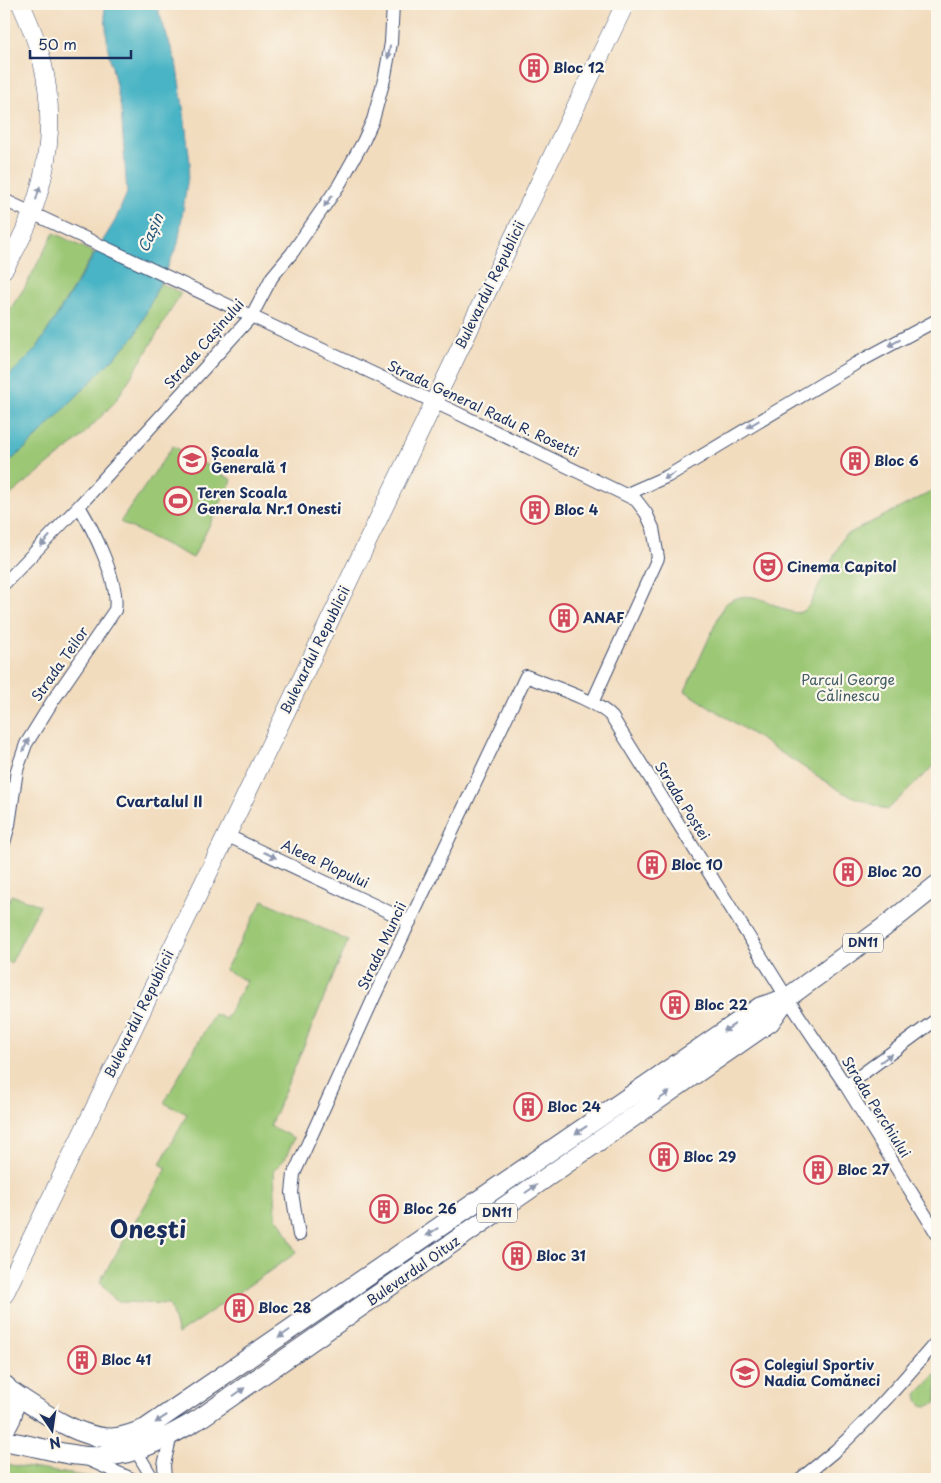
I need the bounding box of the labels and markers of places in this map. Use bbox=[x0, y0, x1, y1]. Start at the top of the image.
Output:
building icon: Bloc 12 bbox=[519, 53, 549, 83]
place label: Bloc 12 bbox=[553, 57, 605, 78]
place label: Școala Generală 1 bbox=[211, 441, 287, 478]
school or university icon: Școala Generală 1 bbox=[177, 445, 207, 475]
building icon: Bloc 6 bbox=[840, 446, 870, 476]
place label: Bloc 6 bbox=[874, 450, 919, 471]
place label: Teren Scoala Generala Nr.1 Onesti bbox=[197, 482, 341, 519]
sports icon: Teren Scoala Generala Nr.1 Onesti bbox=[163, 486, 193, 516]
building icon: Bloc 4 bbox=[520, 495, 550, 525]
place label: Bloc 4 bbox=[554, 499, 599, 520]
theatre icon: Cinema Capitol bbox=[753, 552, 783, 582]
place label: Cinema Capitol bbox=[787, 556, 897, 577]
building icon: ANAF bbox=[549, 603, 579, 633]
place label: ANAF bbox=[583, 607, 624, 628]
building icon: Bloc 10 bbox=[637, 850, 667, 880]
place label: Bloc 10 bbox=[671, 854, 723, 875]
building icon: Bloc 20 bbox=[833, 857, 863, 887]
place label: Bloc 20 bbox=[867, 861, 922, 882]
building icon: Bloc 22 bbox=[660, 990, 690, 1020]
place label: Bloc 22 bbox=[694, 994, 748, 1015]
building icon: Bloc 24 bbox=[513, 1092, 543, 1122]
place label: Bloc 24 bbox=[547, 1096, 601, 1117]
building icon: Bloc 29 bbox=[649, 1142, 679, 1172]
place label: Bloc 29 bbox=[683, 1146, 736, 1167]
building icon: Bloc 27 bbox=[803, 1155, 833, 1185]
place label: Bloc 27 bbox=[837, 1159, 890, 1180]
building icon: Bloc 26 bbox=[369, 1194, 399, 1224]
place label: Bloc 26 bbox=[403, 1198, 457, 1219]
building icon: Bloc 31 bbox=[502, 1241, 532, 1271]
place label: Bloc 31 bbox=[536, 1245, 586, 1266]
building icon: Bloc 28 bbox=[224, 1293, 254, 1323]
place label: Bloc 28 bbox=[258, 1297, 312, 1318]
building icon: Bloc 41 bbox=[67, 1345, 97, 1375]
place label: Bloc 41 bbox=[101, 1349, 151, 1370]
place label: Colegiul Sportiv Nadia Comăneci bbox=[764, 1354, 880, 1391]
school or university icon: Colegiul Sportiv Nadia Comăneci bbox=[730, 1358, 760, 1388]

